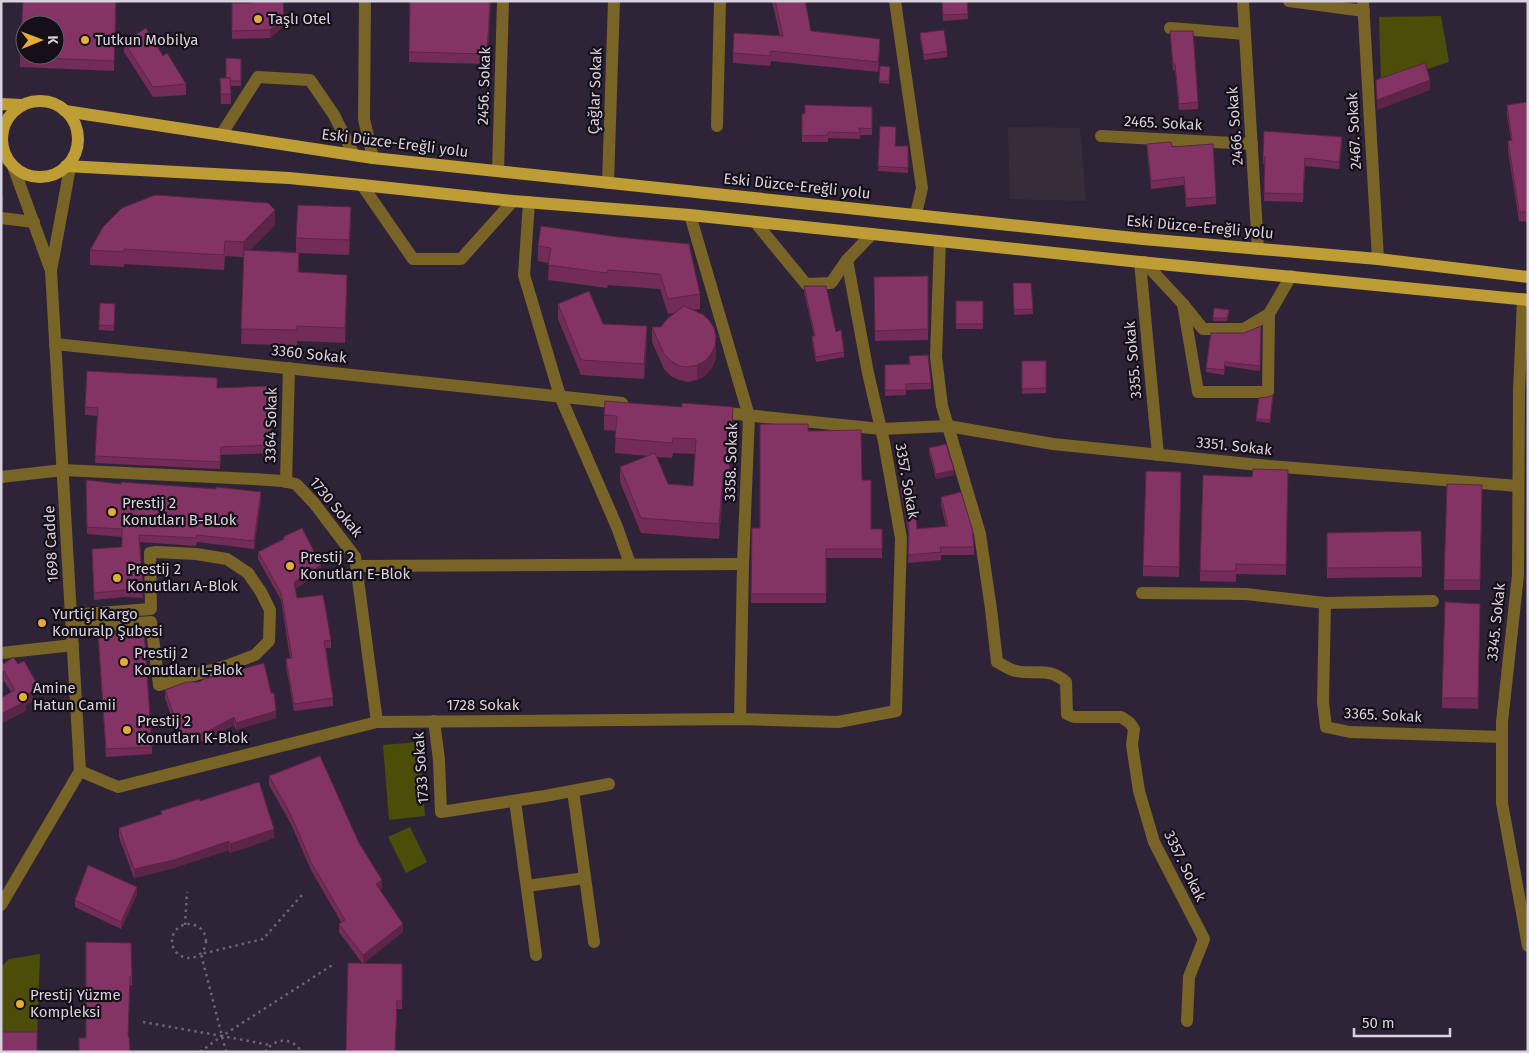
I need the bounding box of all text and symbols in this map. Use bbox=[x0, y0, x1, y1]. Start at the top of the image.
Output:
place label: Taşlı Otel bbox=[268, 10, 331, 28]
marker: Taşlı Otel bbox=[252, 13, 264, 25]
north arrow bbox=[15, 15, 65, 65]
place label: Tutkun Mobilya bbox=[95, 31, 199, 49]
marker: Tutkun Mobilya bbox=[79, 34, 91, 46]
text: K bbox=[44, 35, 61, 45]
street label: 2456. Sokak bbox=[474, 46, 494, 125]
street label: Çağlar Sokak bbox=[584, 47, 606, 135]
street label: 2466. Sokak bbox=[1223, 86, 1247, 166]
street label: 2467. Sokak bbox=[1343, 92, 1365, 170]
street label: 2465. Sokak bbox=[1123, 112, 1203, 134]
street label: Eski Düzce-Ereğli yolu bbox=[321, 125, 469, 161]
street label: Eski Düzce-Ereğli yolu bbox=[723, 169, 871, 203]
street label: Eski Düzce-Ereğli yolu bbox=[1126, 212, 1274, 242]
street label: 3355. Sokak bbox=[1121, 320, 1145, 400]
street label: 3360 Sokak bbox=[270, 341, 348, 367]
street label: 3364 Sokak bbox=[261, 387, 281, 463]
street label: 3358. Sokak bbox=[721, 422, 741, 502]
street label: 3351. Sokak bbox=[1195, 433, 1273, 459]
street label: 3357. Sokak bbox=[891, 442, 923, 521]
street label: 1730 Sokak bbox=[306, 473, 367, 541]
place label: Prestij 2 Konutları B-BLok bbox=[122, 494, 237, 529]
street label: 1698 Cadde bbox=[40, 505, 62, 583]
marker: Prestij 2 Konutları B-BLok bbox=[106, 506, 118, 518]
place label: Prestij 2 Konutları E-Blok bbox=[300, 548, 411, 583]
place label: Prestij 2 Konutları A-Blok bbox=[127, 560, 238, 595]
marker: Prestij 2 Konutları E-Blok bbox=[284, 560, 296, 572]
marker: Prestij 2 Konutları A-Blok bbox=[111, 572, 123, 584]
street label: 3345. Sokak bbox=[1483, 582, 1509, 662]
place label: Yurtiçi Kargo Konuralp Şubesi bbox=[52, 605, 163, 640]
marker: Yurtiçi Kargo Konuralp Şubesi bbox=[36, 617, 48, 629]
place label: Prestij 2 Konutları L-Blok bbox=[134, 644, 243, 679]
marker: Prestij 2 Konutları L-Blok bbox=[118, 656, 130, 668]
place label: Amine Hatun Camii bbox=[33, 679, 116, 714]
marker: Amine Hatun Camii bbox=[17, 691, 29, 703]
street label: 1728 Sokak bbox=[447, 696, 520, 714]
street label: 3365. Sokak bbox=[1343, 704, 1423, 726]
place label: Prestij 2 Konutları K-Blok bbox=[137, 712, 248, 747]
marker: Prestij 2 Konutları K-Blok bbox=[121, 724, 133, 736]
street label: 1733 Sokak bbox=[409, 731, 432, 805]
street label: 3357. Sokak bbox=[1160, 828, 1210, 905]
place label: Prestij Yüzme Kompleksi bbox=[30, 986, 121, 1021]
marker: Prestij Yüzme Kompleksi bbox=[14, 998, 26, 1010]
scale bar bbox=[1354, 1006, 1450, 1038]
text: 50 m bbox=[1362, 1014, 1395, 1032]

